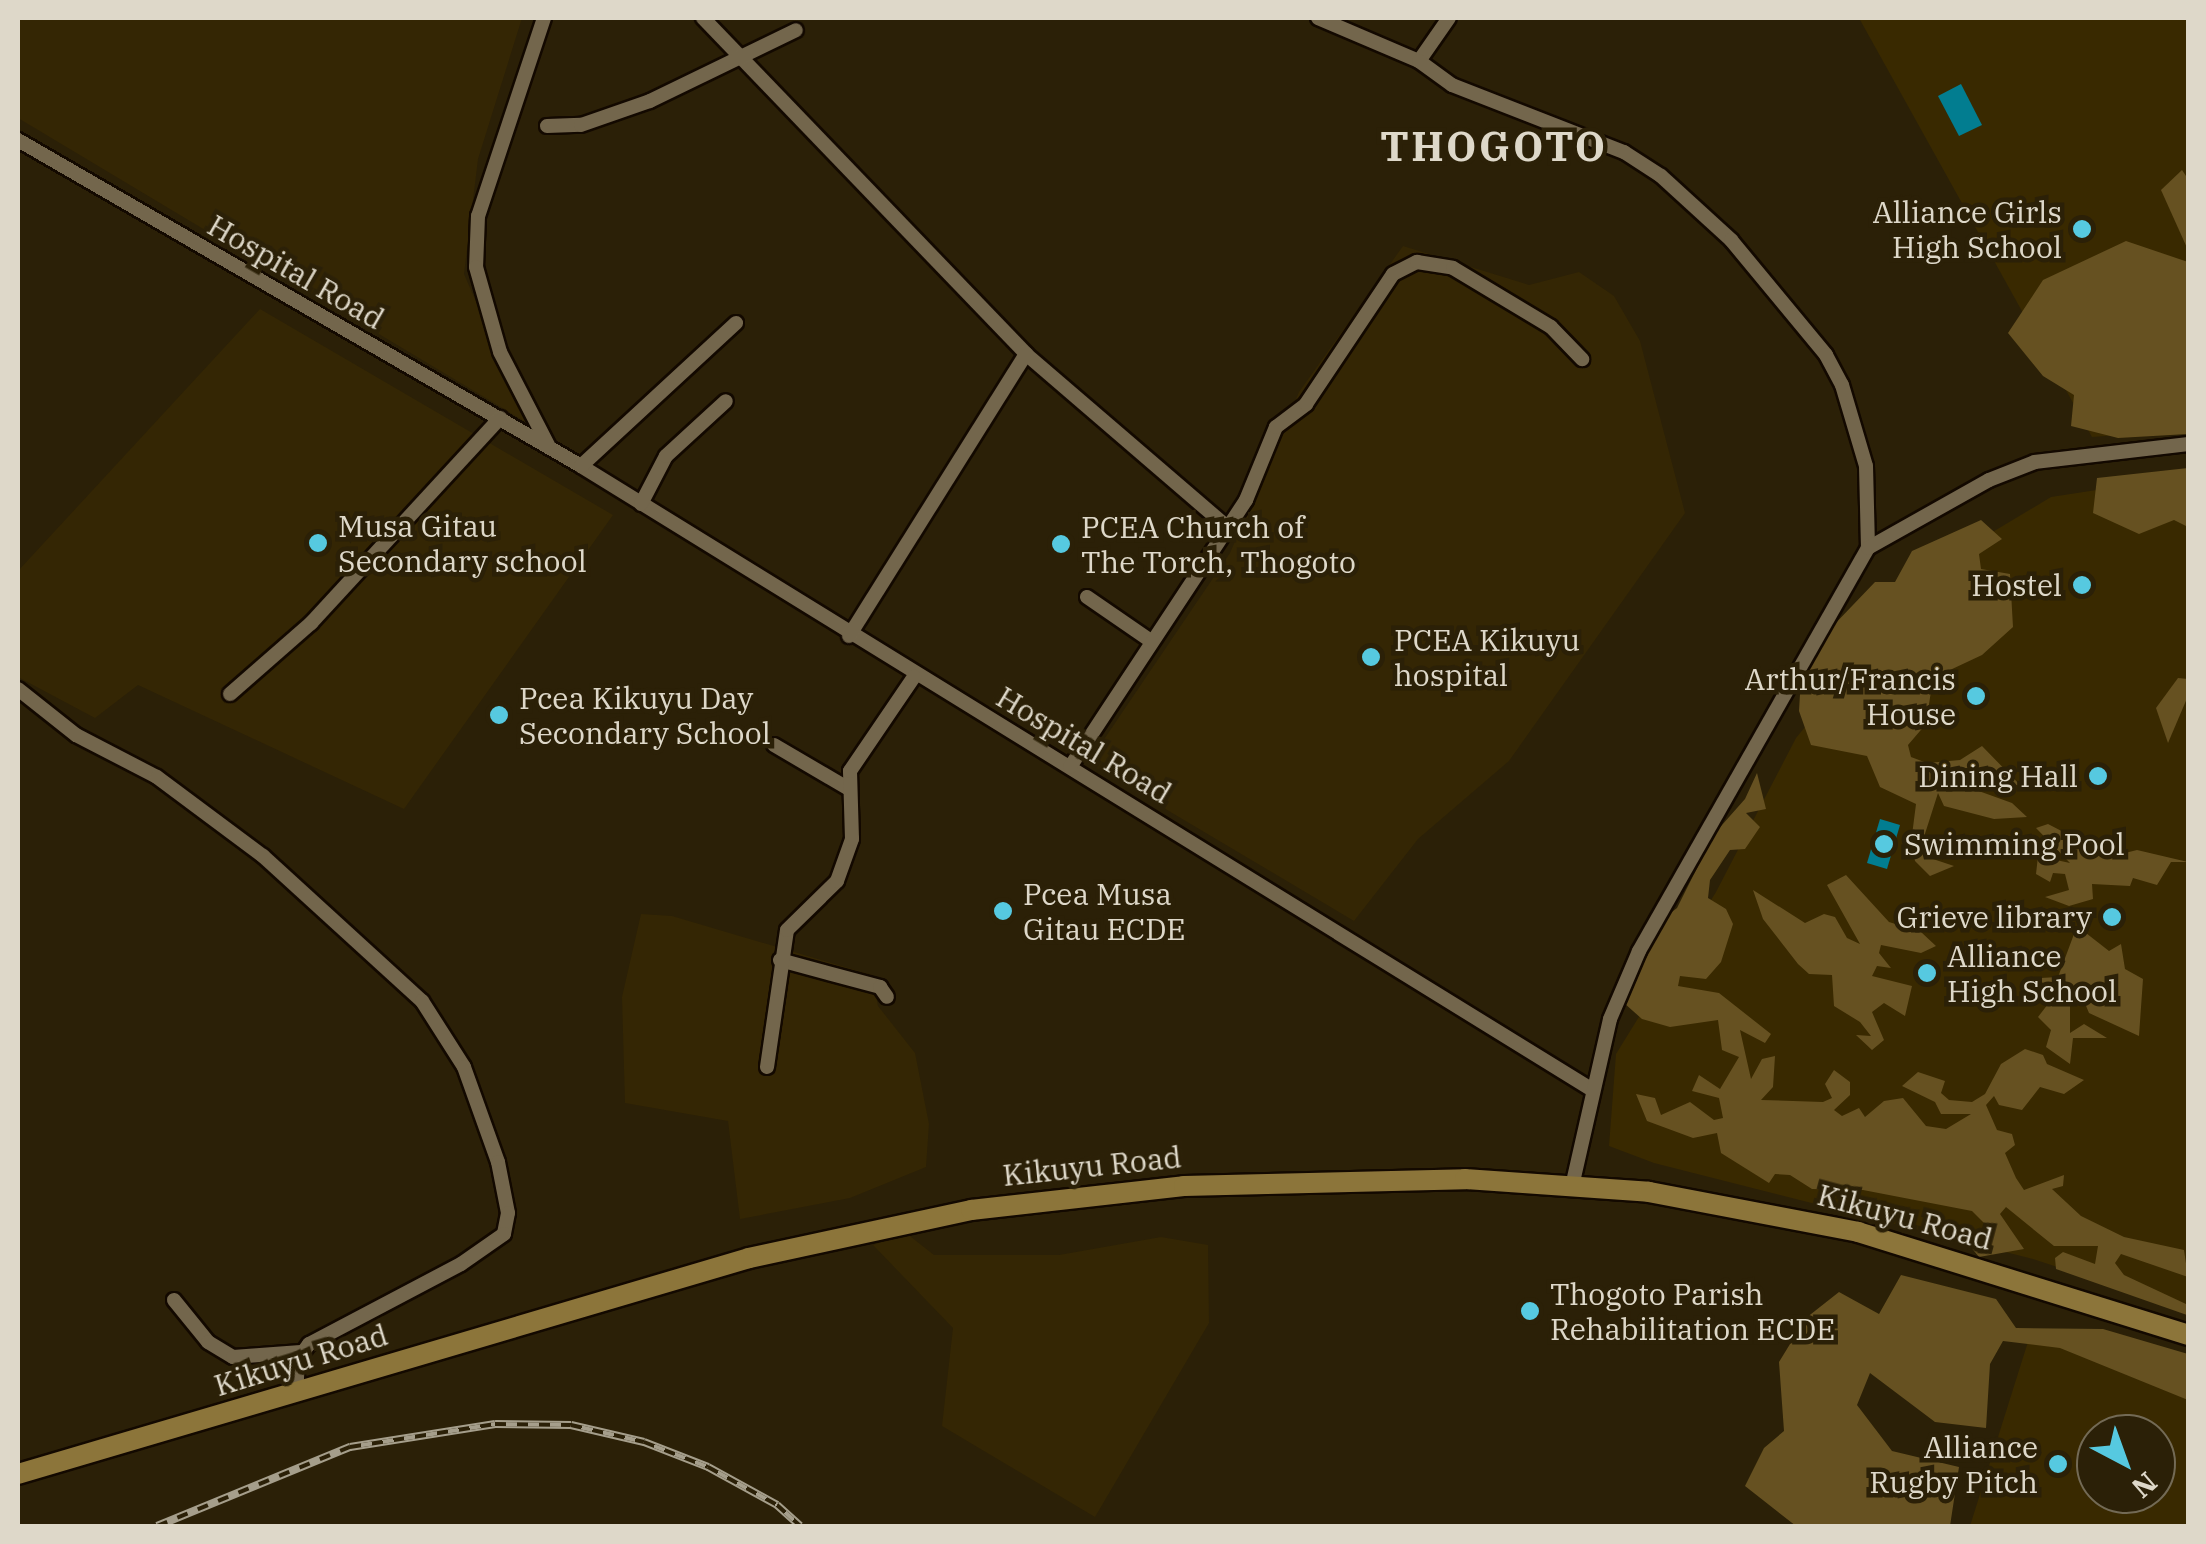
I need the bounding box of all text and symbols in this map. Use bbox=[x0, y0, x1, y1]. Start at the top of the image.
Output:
district label: THOGOTO bbox=[1380, 122, 1608, 170]
place label: Alliance Girls High School bbox=[1872, 194, 2062, 264]
street label: Hospital Road bbox=[201, 207, 391, 337]
marker: Alliance Girls High School bbox=[2071, 218, 2093, 240]
place label: Musa Gitau Secondary school bbox=[338, 508, 587, 578]
place label: PCEA Church of The Torch, Thogoto bbox=[1081, 509, 1356, 580]
marker: Musa Gitau Secondary school bbox=[307, 532, 329, 554]
marker: PCEA Church of The Torch, Thogoto bbox=[1050, 533, 1072, 555]
place label: Hostel bbox=[1971, 567, 2062, 603]
marker: Hostel bbox=[2071, 574, 2093, 596]
place label: PCEA Kikuyu hospital bbox=[1394, 622, 1580, 692]
marker: PCEA Kikuyu hospital bbox=[1358, 644, 1384, 670]
place label: Arthur/Francis House bbox=[1745, 661, 1956, 732]
street label: Hospital Road bbox=[990, 679, 1178, 811]
place label: Pcea Kikuyu Day Secondary School bbox=[519, 680, 771, 750]
marker: Arthur/Francis House bbox=[1965, 685, 1987, 707]
marker: Pcea Kikuyu Day Secondary School bbox=[488, 704, 510, 726]
place label: Dining Hall bbox=[1918, 758, 2078, 794]
marker: Dining Hall bbox=[2087, 765, 2109, 787]
place label: Swimming Pool bbox=[1904, 826, 2125, 862]
marker: Swimming Pool bbox=[1873, 833, 1895, 855]
place label: Pcea Musa Gitau ECDE bbox=[1023, 876, 1186, 946]
place label: Grieve library bbox=[1897, 899, 2092, 935]
marker: Pcea Musa Gitau ECDE bbox=[992, 900, 1014, 922]
marker: Grieve library bbox=[2101, 906, 2123, 928]
place label: Alliance High School bbox=[1947, 938, 2117, 1008]
marker: Alliance High School bbox=[1916, 962, 1938, 984]
street label: Kikuyu Road bbox=[1001, 1139, 1183, 1193]
street label: Kikuyu Road bbox=[1814, 1176, 1996, 1258]
place label: Thogoto Parish Rehabilitation ECDE bbox=[1550, 1276, 1835, 1346]
marker: Thogoto Parish Rehabilitation ECDE bbox=[1519, 1300, 1541, 1322]
street label: Kikuyu Road bbox=[210, 1317, 392, 1403]
north arrow bbox=[2076, 1414, 2176, 1514]
place label: Alliance Rugby Pitch bbox=[1869, 1429, 2038, 1500]
marker: Alliance Rugby Pitch bbox=[2047, 1453, 2069, 1475]
text: N bbox=[2124, 1464, 2165, 1507]

